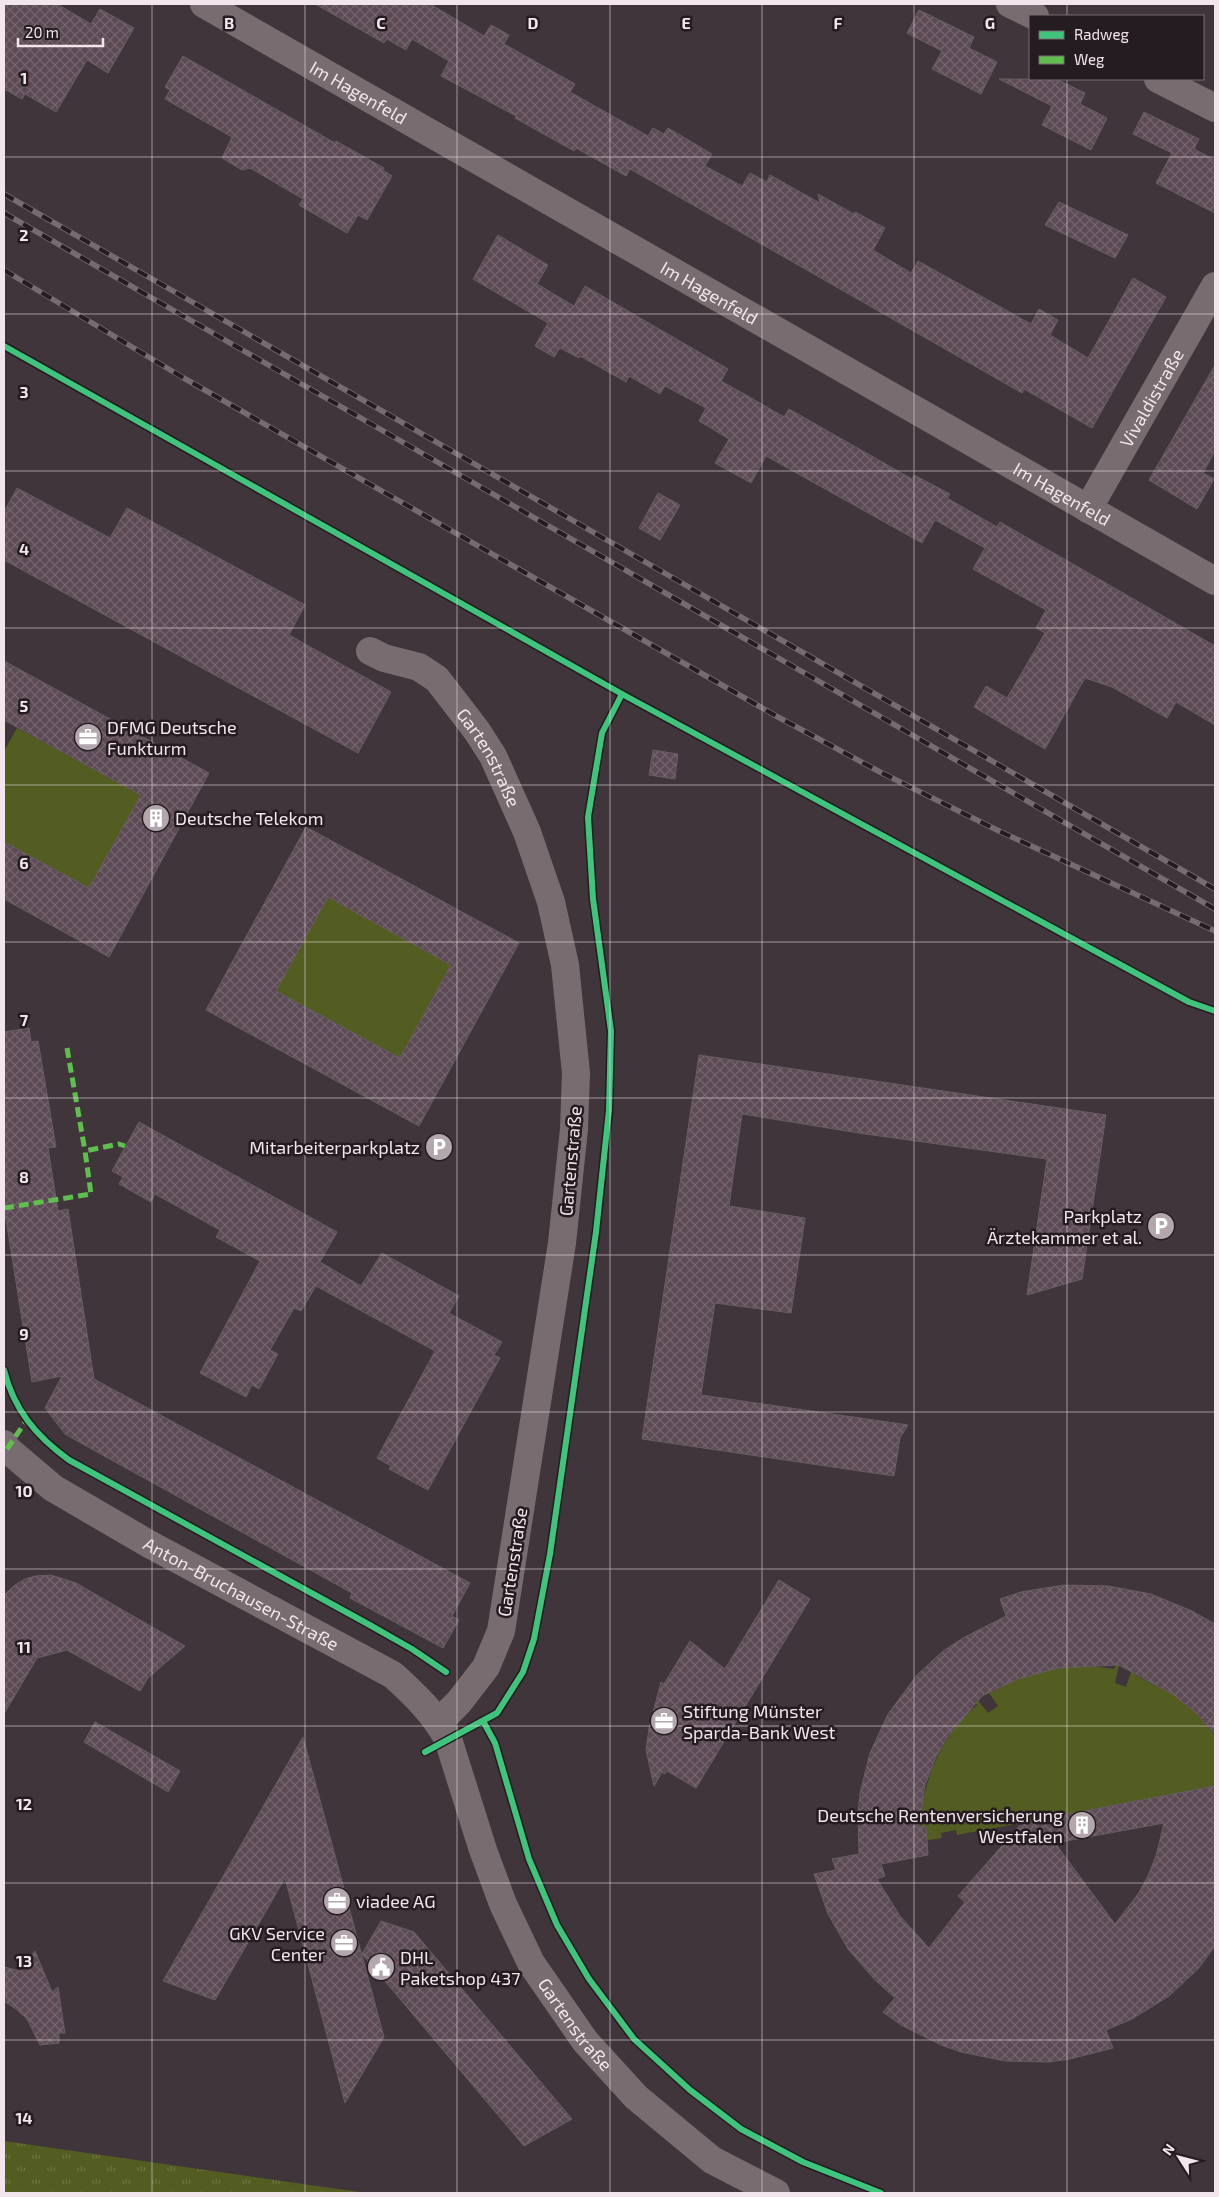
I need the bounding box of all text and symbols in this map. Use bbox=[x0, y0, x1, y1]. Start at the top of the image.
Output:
text: B bbox=[224, 13, 234, 32]
text: C bbox=[376, 13, 386, 32]
text: D bbox=[528, 13, 539, 32]
text: E bbox=[681, 13, 691, 32]
text: F bbox=[834, 13, 843, 32]
text: G bbox=[985, 13, 995, 32]
scale bar bbox=[18, 15, 102, 47]
legend bbox=[1029, 15, 1204, 80]
text: 20 m bbox=[25, 23, 59, 41]
text: Radweg bbox=[1074, 25, 1129, 43]
text: Weg bbox=[1074, 50, 1105, 68]
street label: Im Hagenfeld bbox=[306, 56, 411, 129]
text: 1 bbox=[21, 68, 27, 87]
text: 2 bbox=[19, 225, 29, 244]
street label: Im Hagenfeld bbox=[657, 256, 762, 329]
street label: Vivaldistraße bbox=[1115, 345, 1188, 451]
text: 3 bbox=[19, 382, 29, 401]
street label: Im Hagenfeld bbox=[1009, 457, 1115, 530]
text: 4 bbox=[19, 539, 29, 558]
text: 5 bbox=[20, 696, 29, 715]
street label: Gartenstraße bbox=[452, 704, 525, 810]
place label: DFMG Deutsche Funkturm bbox=[107, 716, 237, 759]
office icon: DFMG Deutsche Funkturm bbox=[73, 722, 103, 752]
building icon: Deutsche Telekom bbox=[141, 803, 171, 833]
place label: Deutsche Telekom bbox=[175, 807, 323, 829]
text: 6 bbox=[19, 853, 29, 872]
text: 7 bbox=[20, 1010, 29, 1029]
street label: Gartenstraße bbox=[554, 1105, 586, 1217]
parking icon: Mitarbeiterparkplatz bbox=[424, 1132, 454, 1162]
place label: Mitarbeiterparkplatz bbox=[249, 1136, 420, 1158]
text: 8 bbox=[19, 1167, 29, 1186]
place label: Parkplatz Ärztekammer et al. bbox=[987, 1205, 1142, 1248]
parking icon: Parkplatz Ärztekammer et al. bbox=[1146, 1211, 1176, 1241]
text: 9 bbox=[19, 1324, 29, 1343]
text: 10 bbox=[15, 1481, 33, 1500]
street label: Gartenstraße bbox=[493, 1506, 531, 1618]
street label: Anton-Bruchausen-Straße bbox=[140, 1532, 343, 1655]
text: 11 bbox=[17, 1637, 31, 1656]
place label: Stiftung Münster Sparda-Bank West bbox=[683, 1700, 836, 1743]
office icon: Stiftung Münster Sparda-Bank West bbox=[649, 1706, 679, 1736]
text: 12 bbox=[16, 1794, 32, 1813]
place label: Deutsche Rentenversicherung Westfalen bbox=[817, 1804, 1063, 1847]
building icon: Deutsche Rentenversicherung Westfalen bbox=[1067, 1810, 1097, 1840]
office icon: viadee AG bbox=[322, 1886, 352, 1916]
place label: viadee AG bbox=[356, 1890, 436, 1912]
place label: GKV Service Center bbox=[229, 1922, 325, 1965]
office icon: GKV Service Center bbox=[329, 1928, 359, 1958]
place label: DHL Paketshop 437 bbox=[400, 1946, 520, 1989]
text: 13 bbox=[16, 1951, 32, 1970]
public building icon: DHL Paketshop 437 bbox=[366, 1952, 396, 1982]
street label: Gartenstraße bbox=[534, 1974, 617, 2075]
text: 14 bbox=[15, 2108, 33, 2127]
north arrow bbox=[1154, 2132, 1204, 2182]
text: N bbox=[1158, 2140, 1178, 2158]

